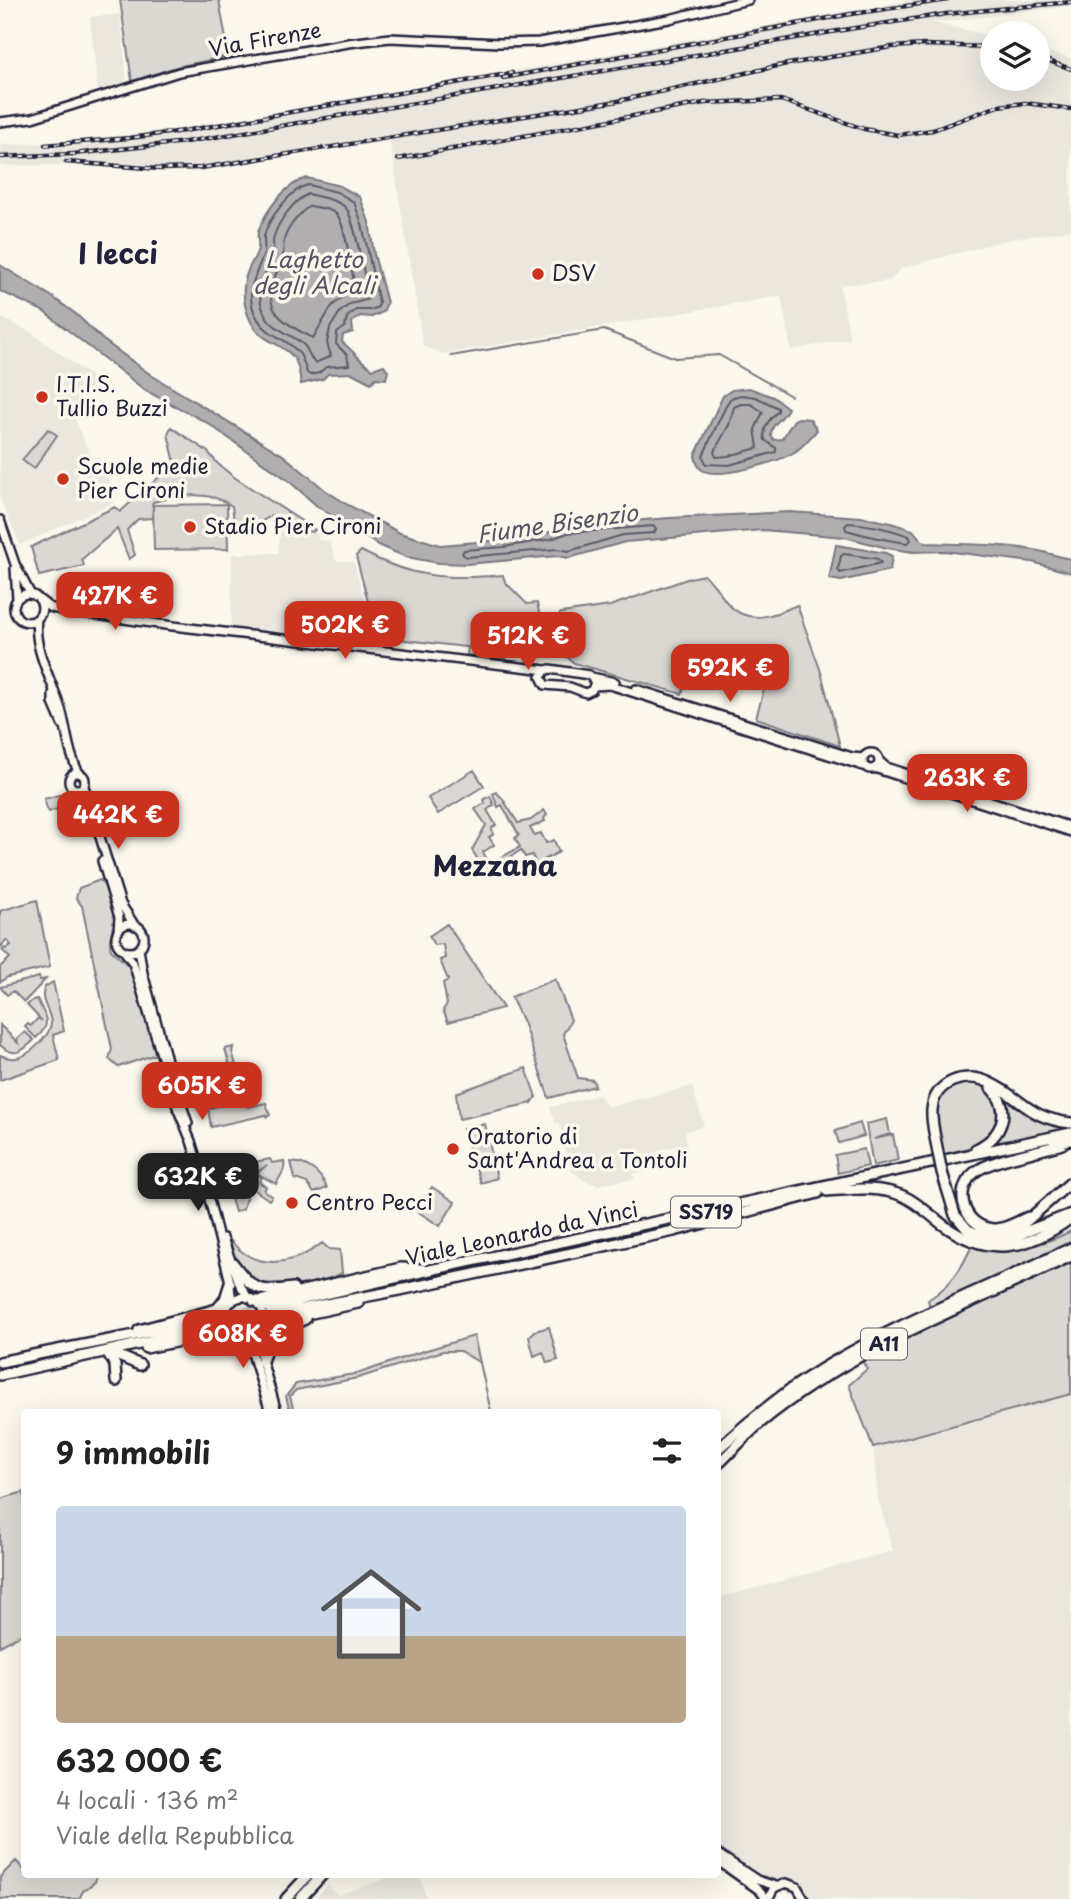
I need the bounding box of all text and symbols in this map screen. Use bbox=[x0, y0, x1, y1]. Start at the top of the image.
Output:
street label: Via Firenze bbox=[206, 12, 324, 64]
map controls bbox=[980, 21, 1050, 91]
button: layers bbox=[980, 21, 1050, 91]
district label: I lecci bbox=[78, 231, 158, 274]
water label: Laghetto degli Alcali bbox=[253, 241, 378, 302]
place label: DSV bbox=[552, 256, 596, 288]
marker: DSV bbox=[530, 266, 546, 282]
place label: I.T.I.S. Tullio Buzzi bbox=[56, 367, 168, 423]
marker: I.T.I.S. Tullio Buzzi bbox=[34, 389, 50, 405]
place label: Scuole medie Pier Cironi bbox=[77, 449, 209, 505]
marker: Scuole medie Pier Cironi bbox=[55, 471, 71, 487]
water label: Fiume Bisenzio bbox=[474, 494, 641, 551]
place label: Stadio Pier Cironi bbox=[204, 509, 382, 541]
marker: Stadio Pier Cironi bbox=[182, 519, 198, 535]
pin: 427K € bbox=[58, 572, 172, 632]
text: 427K € bbox=[72, 577, 158, 612]
pin: 502K € bbox=[288, 602, 402, 661]
text: 502K € bbox=[300, 606, 390, 641]
pin: 512K € bbox=[471, 612, 585, 672]
text: 512K € bbox=[487, 617, 569, 652]
pin: 592K € bbox=[673, 644, 787, 704]
text: 592K € bbox=[687, 649, 773, 684]
pin: 263K € bbox=[910, 754, 1024, 814]
text: 263K € bbox=[923, 759, 1011, 794]
pin: 442K € bbox=[61, 792, 175, 851]
text: 442K € bbox=[73, 796, 163, 831]
district label: Mezzana bbox=[433, 843, 558, 886]
pin: 605K € bbox=[145, 1062, 259, 1122]
text: 605K € bbox=[158, 1067, 246, 1102]
place label: Oratorio di Sant'Andrea a Tontoli bbox=[467, 1119, 688, 1175]
marker: Oratorio di Sant'Andrea a Tontoli bbox=[445, 1141, 461, 1157]
pin: 632K € bbox=[141, 1154, 255, 1213]
text: 632K € bbox=[154, 1158, 242, 1193]
place label: Centro Pecci bbox=[306, 1185, 433, 1217]
street label: Viale Leonardo da Vinci bbox=[402, 1192, 641, 1272]
marker: Centro Pecci bbox=[284, 1195, 300, 1211]
road number: SS719 bbox=[671, 1196, 741, 1228]
pin: 608K € bbox=[186, 1310, 300, 1370]
text: 608K € bbox=[198, 1315, 288, 1350]
road number: A11 bbox=[861, 1328, 907, 1360]
text: 9 immobili bbox=[56, 1429, 210, 1474]
icon: filters bbox=[648, 1432, 686, 1470]
icon: home bbox=[308, 1551, 434, 1677]
text: 632 000 € bbox=[56, 1737, 222, 1782]
text: 4 locali · 136 m² bbox=[56, 1782, 239, 1817]
text: Viale della Repubblica bbox=[56, 1817, 294, 1852]

